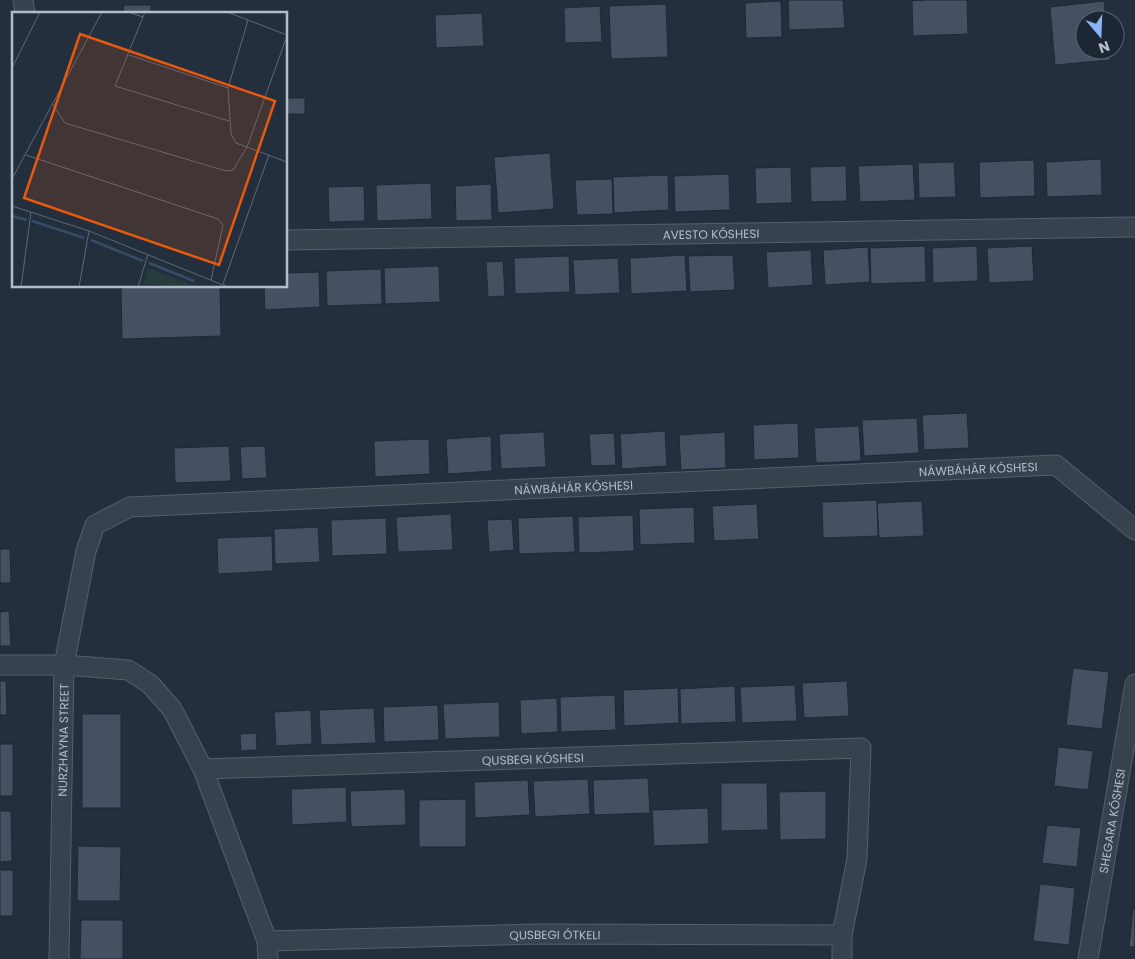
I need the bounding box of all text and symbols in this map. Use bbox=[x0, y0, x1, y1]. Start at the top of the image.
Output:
north arrow bbox=[1075, 10, 1125, 60]
inset map bbox=[12, 12, 288, 288]
text: N bbox=[1096, 36, 1112, 58]
street label: AVESTO KÓSHESI bbox=[662, 224, 759, 243]
street label: NÁWBÁHÁR KÓSHESI bbox=[918, 457, 1038, 480]
street label: NÁWBÁHÁR KÓSHESI bbox=[514, 476, 633, 498]
street label: NURZHAYNA STREET bbox=[53, 683, 72, 797]
street label: QUSBEGI KÓSHESI bbox=[482, 748, 584, 769]
street label: SHEGARA KÓSHESI bbox=[1094, 767, 1129, 875]
street label: QUSBEGI ÓTKELI bbox=[509, 925, 601, 943]

